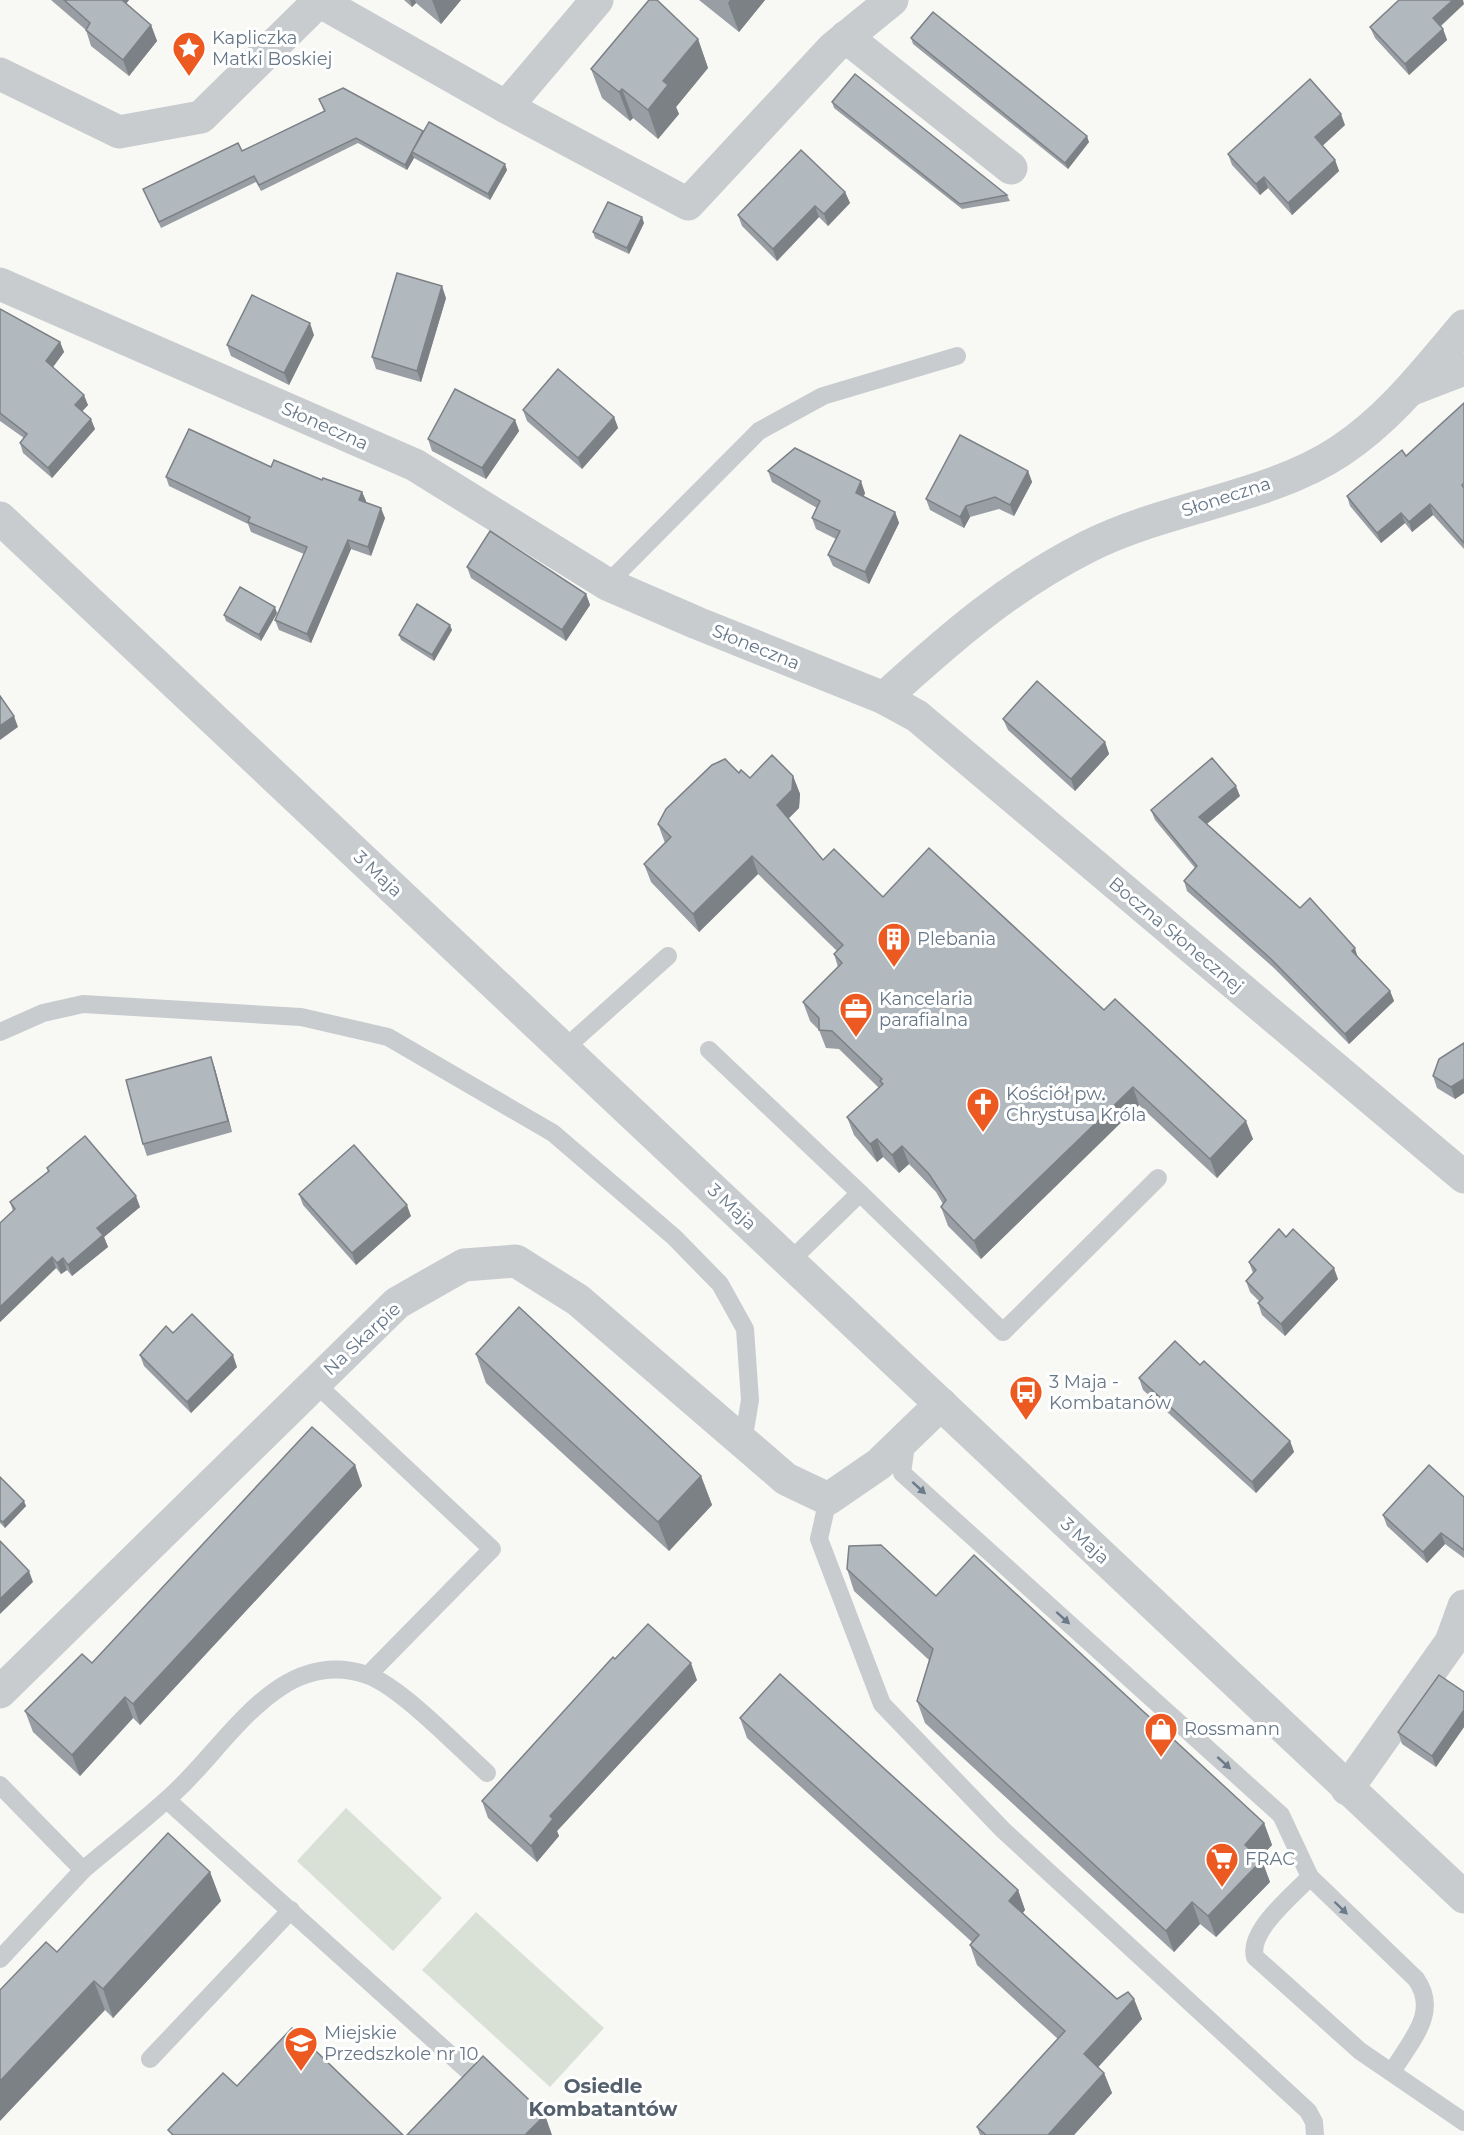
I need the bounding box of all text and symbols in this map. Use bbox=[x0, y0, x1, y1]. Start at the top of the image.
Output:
place label: Kapliczka Matki Boskiej bbox=[212, 27, 332, 70]
place icon: Kapliczka Matki Boskiej bbox=[171, 30, 207, 77]
street label: Słoneczna bbox=[278, 397, 372, 455]
street label: Słoneczna bbox=[1179, 472, 1273, 522]
street label: Słoneczna bbox=[709, 619, 803, 675]
street label: 3 Maja bbox=[349, 846, 407, 902]
street label: Boczna Słonecznej bbox=[1104, 872, 1248, 998]
building icon: Plebania bbox=[876, 921, 912, 968]
place label: Plebania bbox=[917, 928, 996, 950]
place label: Kancelaria parafialna bbox=[879, 988, 973, 1031]
office icon: Kancelaria parafialna bbox=[838, 991, 874, 1038]
place label: Kościół pw. Chrystusa Króla bbox=[1006, 1083, 1146, 1126]
church icon: Kościół pw. Chrystusa Króla bbox=[965, 1086, 1001, 1133]
street label: 3 Maja bbox=[703, 1179, 761, 1235]
street label: Na Skarpie bbox=[319, 1298, 405, 1380]
place label: 3 Maja - Kombatanów bbox=[1049, 1371, 1171, 1414]
bus stop icon: 3 Maja - Kombatanów bbox=[1008, 1374, 1044, 1421]
one-way arrow bbox=[911, 1480, 925, 1494]
street label: 3 Maja bbox=[1056, 1513, 1114, 1569]
one-way arrow bbox=[1056, 1611, 1071, 1625]
shop icon: Rossmann bbox=[1143, 1711, 1179, 1758]
place label: Rossmann bbox=[1184, 1718, 1280, 1740]
one-way arrow bbox=[1216, 1756, 1231, 1770]
supermarket icon: FRAC bbox=[1204, 1841, 1240, 1888]
place label: FRAC bbox=[1245, 1848, 1295, 1870]
one-way arrow bbox=[1334, 1900, 1348, 1914]
place label: Miejskie Przedszkole nr 10 bbox=[324, 2022, 478, 2065]
school or university icon: Miejskie Przedszkole nr 10 bbox=[283, 2025, 319, 2072]
district label: Osiedle Kombatantów bbox=[529, 2074, 678, 2121]

